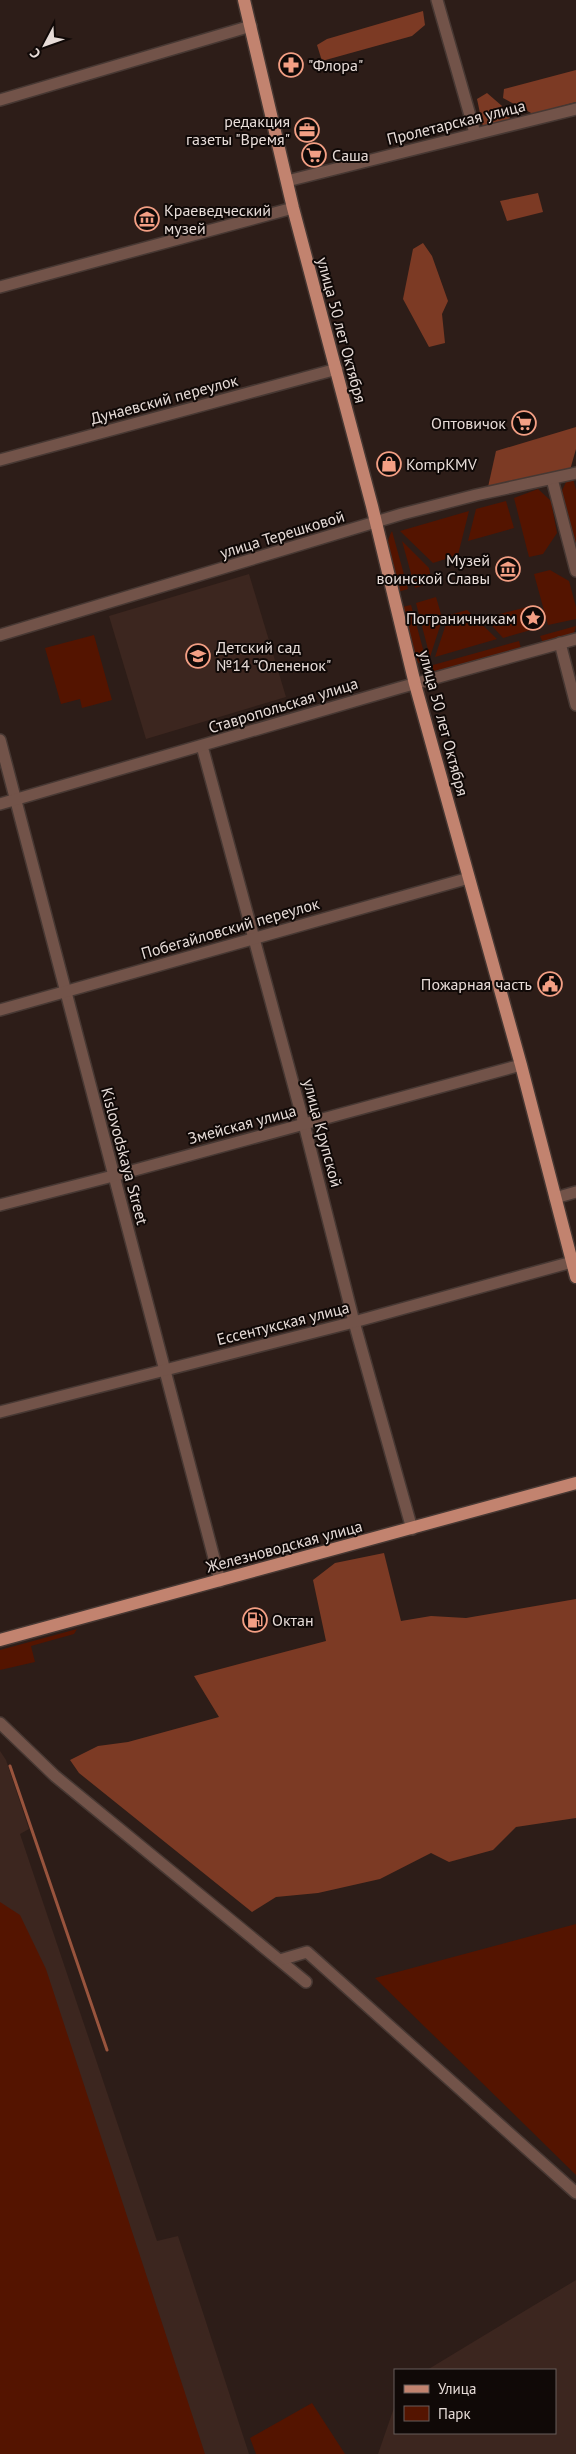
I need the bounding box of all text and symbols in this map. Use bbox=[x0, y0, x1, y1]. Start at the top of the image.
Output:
north arrow bbox=[20, 20, 70, 70]
text: С bbox=[26, 45, 45, 62]
pharmacy icon: "Флора" bbox=[278, 52, 304, 78]
place label: "Флора" bbox=[308, 55, 363, 75]
street label: Пролетарская улица bbox=[385, 95, 527, 149]
place label: редакция газеты "Время" bbox=[186, 111, 290, 149]
office icon: редакция газеты "Время" bbox=[294, 117, 320, 143]
supermarket icon: Саша bbox=[301, 142, 327, 168]
place label: Саша bbox=[332, 145, 369, 165]
place label: Краеведческий музей bbox=[164, 200, 271, 238]
museum icon: Краеведческий музей bbox=[134, 206, 160, 232]
street label: улица 50 лет Октября bbox=[313, 255, 371, 405]
street label: Дунаевский переулок bbox=[88, 370, 240, 428]
supermarket icon: Оптовичок bbox=[511, 410, 537, 436]
place label: Оптовичок bbox=[431, 413, 506, 433]
shop icon: KompKMV bbox=[376, 451, 402, 477]
place label: KompKMV bbox=[406, 454, 478, 474]
street label: улица Терешковой bbox=[217, 506, 347, 562]
place label: Музей воинской Славы bbox=[377, 550, 490, 588]
museum icon: Музей воинской Славы bbox=[495, 556, 521, 582]
place icon: Пограничникам bbox=[520, 605, 546, 631]
place label: Пограничникам bbox=[406, 608, 516, 628]
place label: Детский сад №14 "Олененок" bbox=[216, 637, 331, 675]
school or university icon: Детский сад №14 "Олененок" bbox=[185, 643, 211, 669]
street label: улица 50 лет Октября bbox=[415, 648, 473, 798]
street label: Ставропольская улица bbox=[206, 673, 360, 737]
street label: Побегайловский переулок bbox=[139, 893, 322, 963]
public building icon: Пожарная часть bbox=[537, 971, 563, 997]
place label: Пожарная часть bbox=[421, 974, 532, 994]
street label: улица Крупской bbox=[299, 1077, 347, 1189]
street label: Kislovodskaya Street bbox=[97, 1085, 153, 1227]
street label: Змейская улица bbox=[186, 1100, 298, 1148]
street label: Ессентукская улица bbox=[215, 1297, 351, 1349]
street label: Железноводская улица bbox=[203, 1515, 364, 1577]
fuel station icon: Октан bbox=[242, 1607, 268, 1633]
place label: Октан bbox=[272, 1610, 314, 1630]
legend bbox=[394, 2369, 556, 2434]
text: Улица bbox=[438, 2379, 476, 2398]
text: Парк bbox=[438, 2404, 471, 2423]

